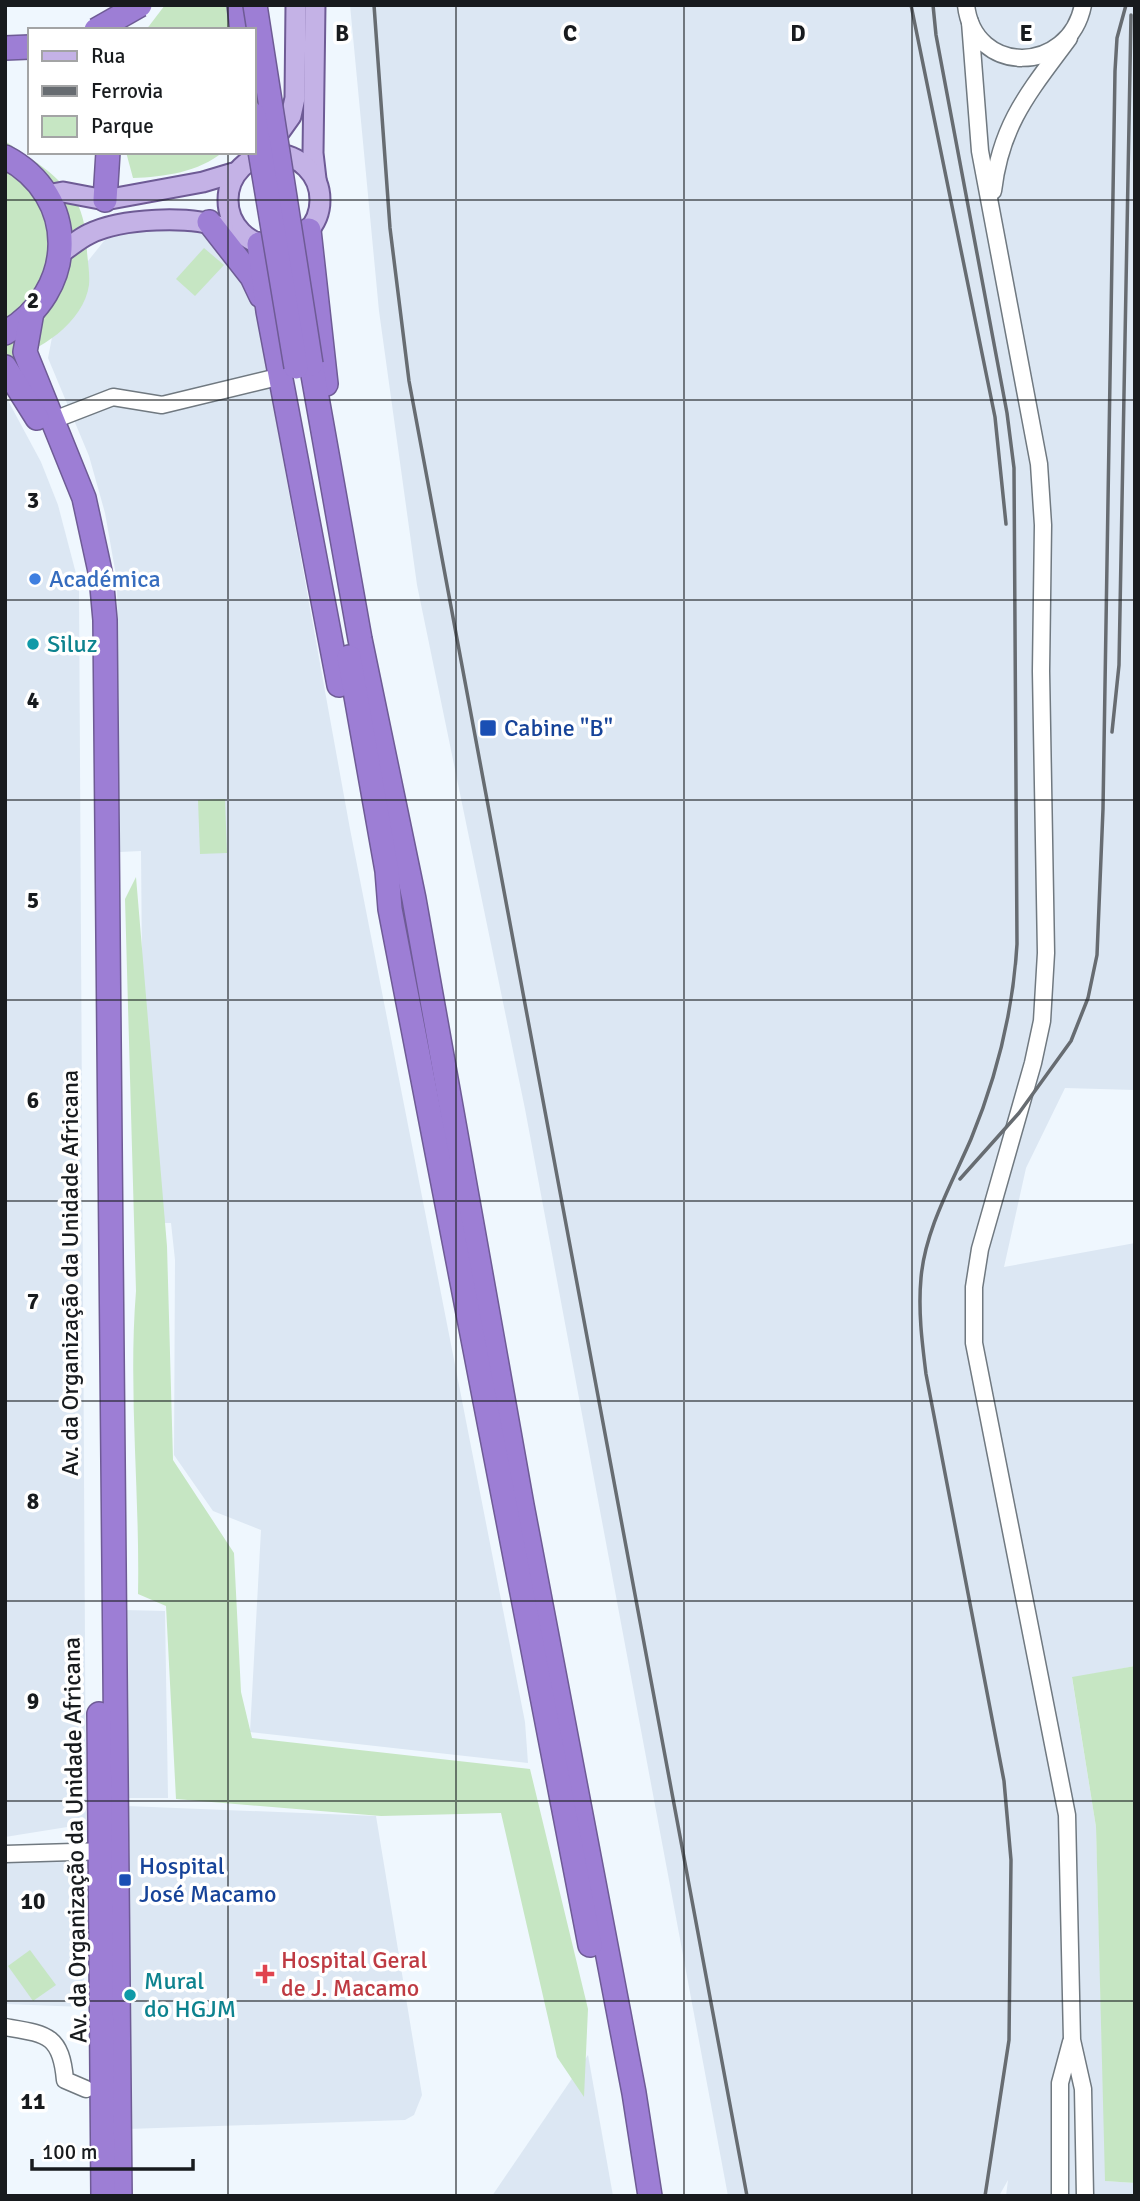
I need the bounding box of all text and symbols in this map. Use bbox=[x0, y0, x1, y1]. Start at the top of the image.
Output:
text: B bbox=[335, 19, 349, 48]
text: C bbox=[563, 19, 577, 48]
text: D bbox=[790, 19, 806, 48]
text: E bbox=[1019, 19, 1033, 48]
legend bbox=[28, 28, 256, 154]
text: Rua bbox=[91, 43, 125, 69]
text: Ferrovia bbox=[91, 78, 163, 104]
text: Parque bbox=[91, 113, 154, 139]
text: 2 bbox=[27, 286, 39, 315]
text: 3 bbox=[27, 486, 39, 515]
place label: Académica bbox=[49, 564, 161, 594]
marker: Académica bbox=[27, 571, 43, 587]
place label: Siluz bbox=[47, 629, 97, 659]
marker: Siluz bbox=[25, 636, 41, 652]
text: 4 bbox=[27, 686, 39, 715]
place label: Cabine "B" bbox=[504, 713, 613, 743]
marker: Cabine "B" bbox=[478, 718, 498, 738]
text: 5 bbox=[27, 886, 39, 915]
street label: Av. da Organização da Unidade Africana bbox=[55, 1070, 85, 1476]
text: 6 bbox=[27, 1086, 39, 1115]
text: 7 bbox=[27, 1287, 39, 1316]
text: 8 bbox=[27, 1487, 39, 1516]
street label: Av. da Organização da Unidade Africana bbox=[56, 1637, 94, 2043]
text: 9 bbox=[27, 1687, 39, 1716]
place label: Hospital José Macamo bbox=[139, 1851, 277, 1909]
marker: Hospital José Macamo bbox=[117, 1872, 133, 1888]
text: 10 bbox=[21, 1887, 45, 1916]
place label: Hospital Geral de J. Macamo bbox=[281, 1945, 427, 2003]
marker: Hospital Geral de J. Macamo bbox=[255, 1964, 275, 1984]
place label: Mural do HGJM bbox=[144, 1966, 236, 2024]
marker: Mural do HGJM bbox=[122, 1987, 138, 2003]
text: 11 bbox=[21, 2087, 45, 2116]
scale bar bbox=[32, 2128, 192, 2172]
text: 100 m bbox=[42, 2139, 97, 2165]

